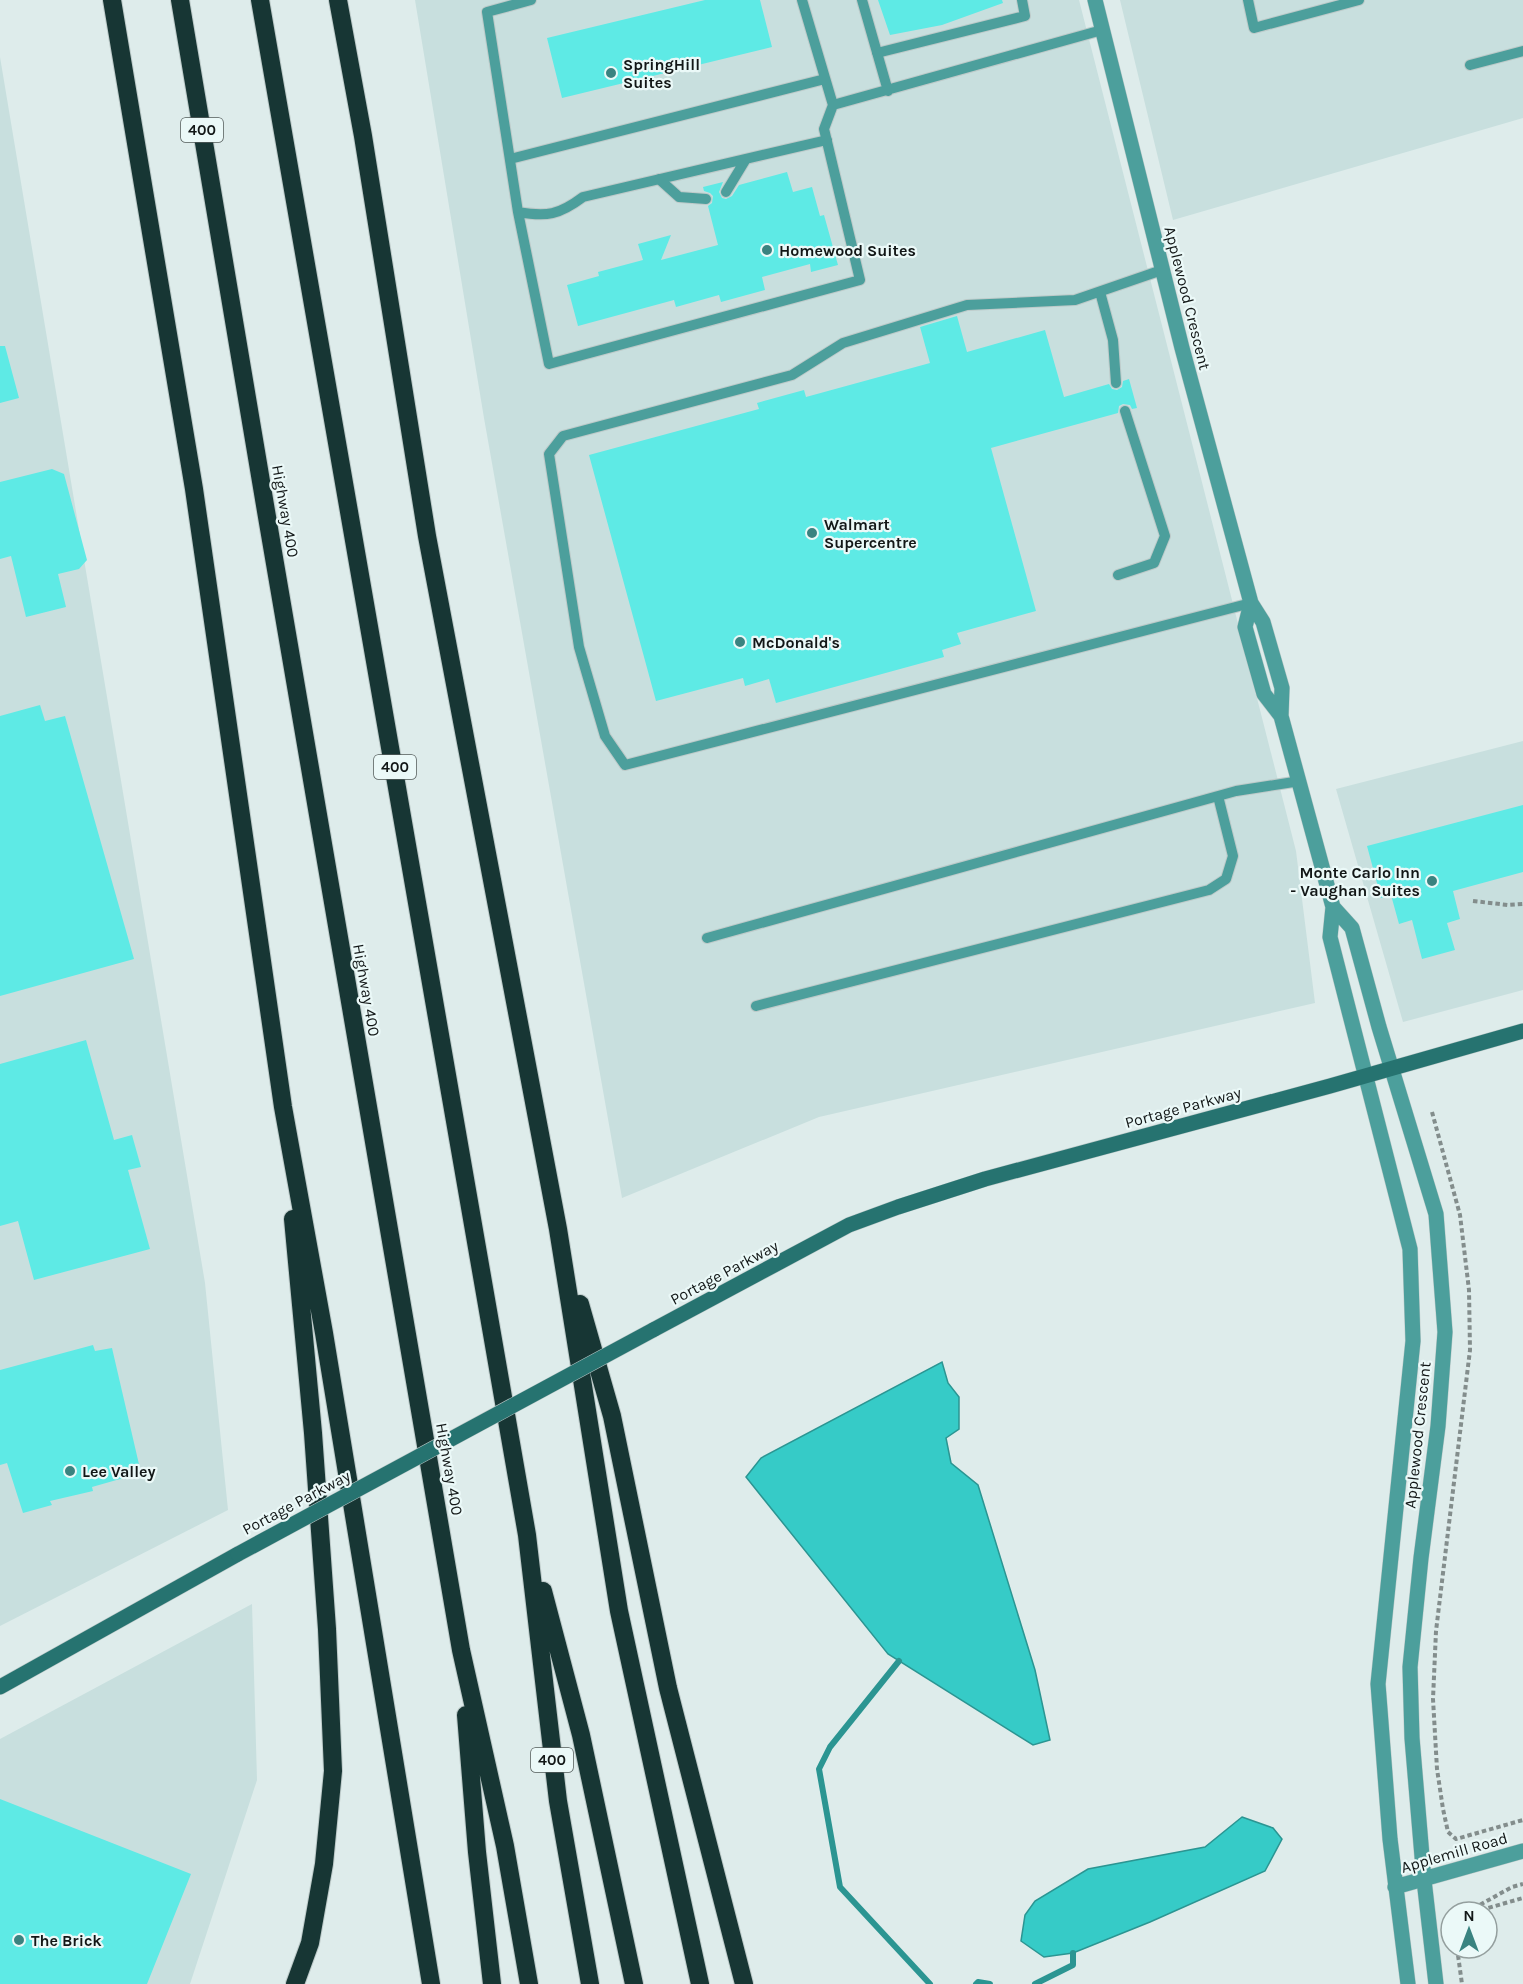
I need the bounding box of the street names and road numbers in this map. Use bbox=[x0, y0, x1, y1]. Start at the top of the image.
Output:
road number: 400 bbox=[181, 118, 223, 142]
street label: Applewood Crescent bbox=[1160, 224, 1215, 372]
street label: Highway 400 bbox=[268, 463, 303, 559]
road number: 400 bbox=[374, 755, 416, 779]
street label: Highway 400 bbox=[349, 942, 384, 1038]
street label: Portage Parkway bbox=[1123, 1083, 1244, 1132]
street label: Portage Parkway bbox=[667, 1236, 782, 1309]
street label: Applewood Crescent bbox=[1400, 1361, 1435, 1509]
street label: Highway 400 bbox=[432, 1421, 467, 1517]
street label: Portage Parkway bbox=[239, 1466, 354, 1539]
road number: 400 bbox=[531, 1748, 573, 1772]
street label: Applemill Road bbox=[1399, 1828, 1510, 1877]

